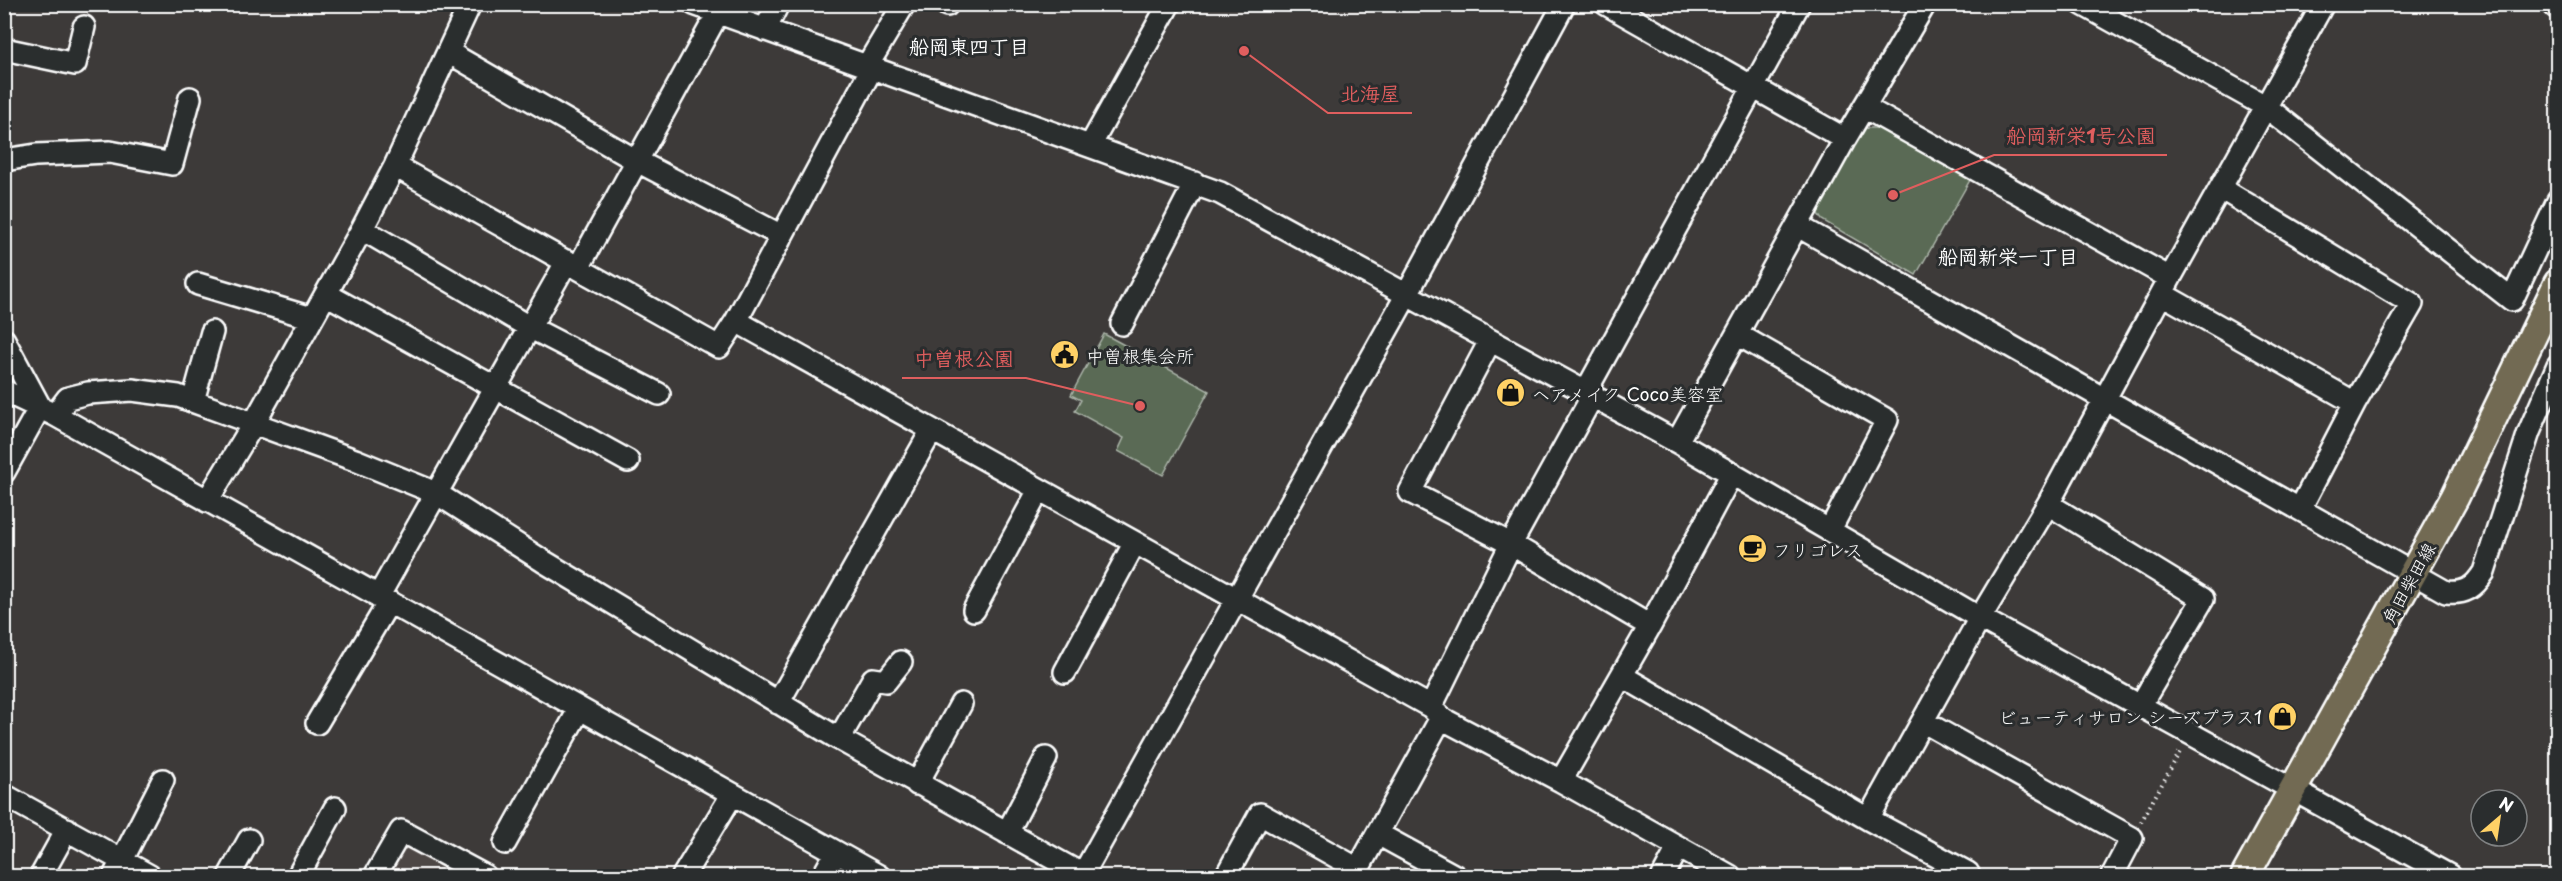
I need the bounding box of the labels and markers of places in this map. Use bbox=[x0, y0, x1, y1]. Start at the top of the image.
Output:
callout: 北海屋 bbox=[1328, 75, 1412, 113]
callout: 船岡新栄1号公園 bbox=[1994, 117, 2167, 155]
public building icon: 中曽根集会所 bbox=[1049, 339, 1081, 371]
callout: 中曽根公園 bbox=[902, 340, 1026, 378]
place label: 中曽根集会所 bbox=[1086, 342, 1194, 369]
shop icon: ヘアメイク Coco美容室 bbox=[1495, 377, 1527, 409]
place label: ヘアメイク Coco美容室 bbox=[1532, 380, 1723, 407]
cafe icon: フリゴレス bbox=[1736, 533, 1768, 565]
place label: フリゴレス bbox=[1773, 536, 1863, 563]
shop icon: ビューティサロン シーズプラス1 bbox=[2267, 700, 2299, 732]
place label: ビューティサロン シーズプラス1 bbox=[1998, 703, 2262, 730]

